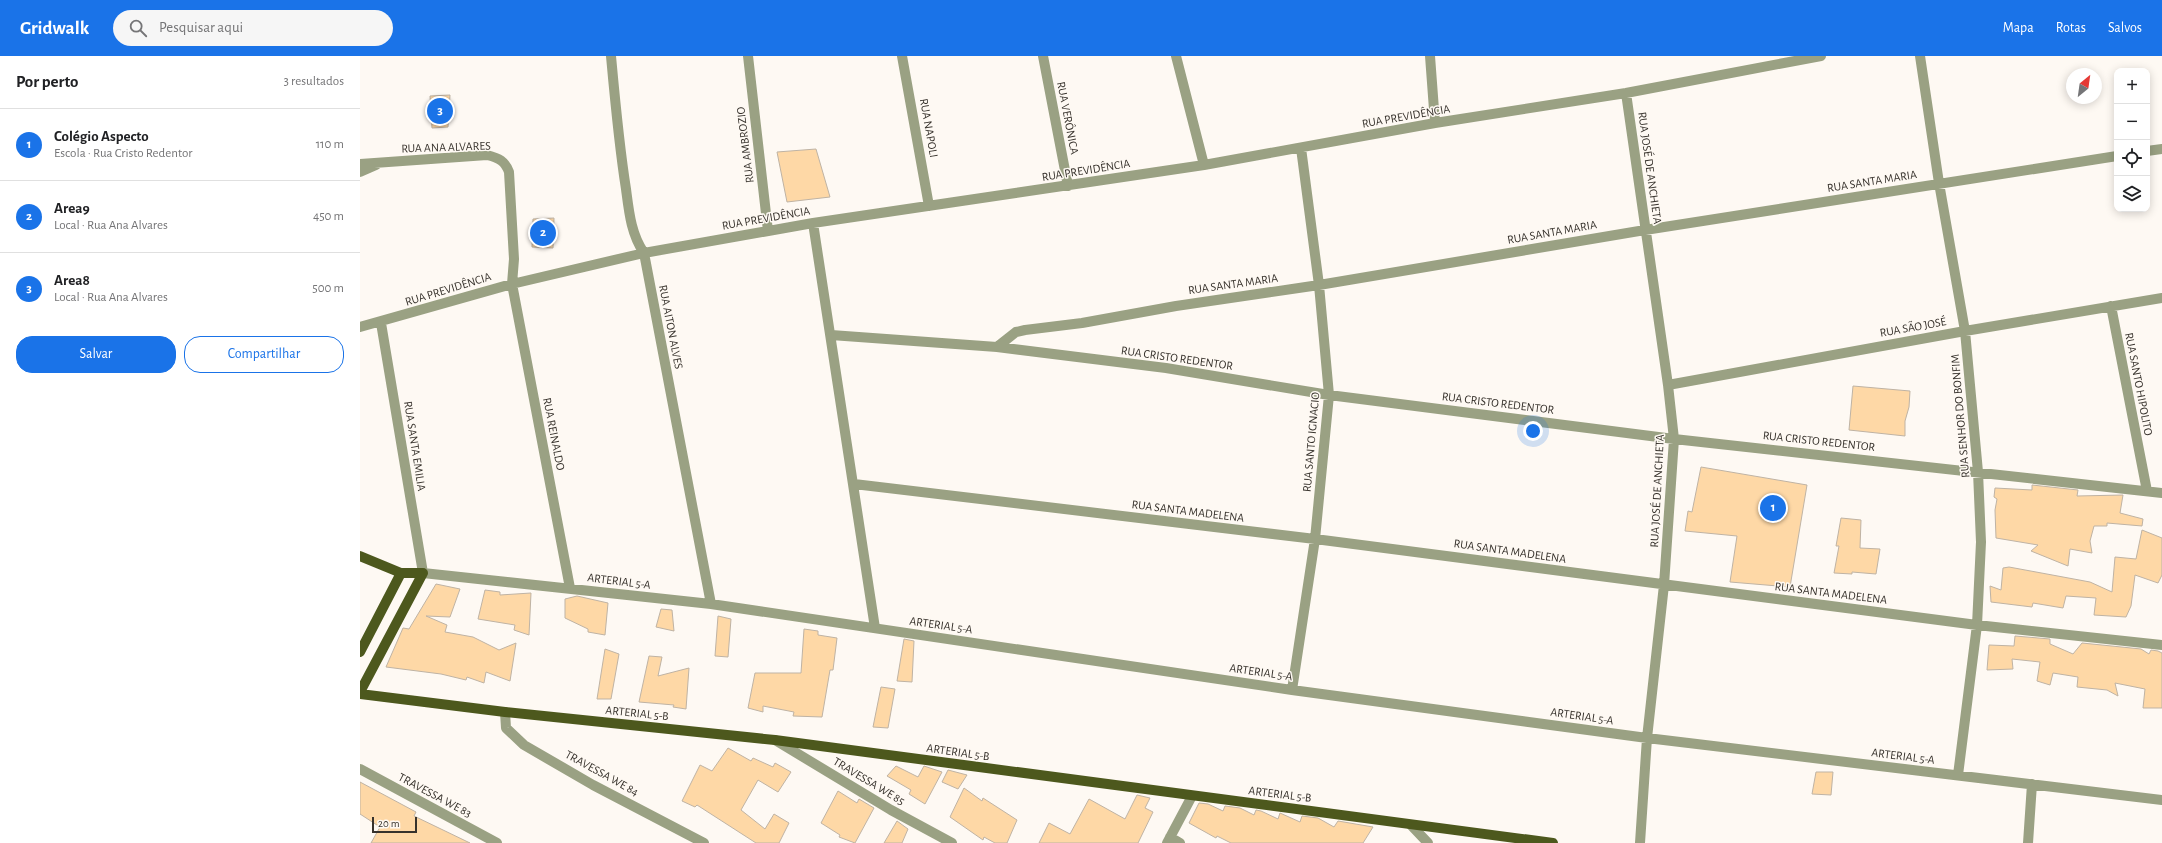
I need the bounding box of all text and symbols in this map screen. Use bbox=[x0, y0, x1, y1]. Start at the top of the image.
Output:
search box bbox=[113, 10, 393, 46]
icon: search bbox=[127, 17, 149, 39]
text: Gridwalk bbox=[20, 19, 89, 38]
text: Pesquisar aqui bbox=[159, 20, 243, 35]
text: Mapa bbox=[2003, 21, 2034, 35]
text: Rotas bbox=[2056, 21, 2086, 35]
text: Salvos bbox=[2108, 21, 2142, 35]
north arrow bbox=[2066, 68, 2102, 104]
map controls bbox=[2114, 68, 2150, 212]
button: + bbox=[2114, 68, 2150, 104]
text: Por perto bbox=[16, 73, 79, 90]
text: 3 resultados bbox=[284, 75, 344, 88]
street label: RUA VERÔNICA bbox=[1055, 80, 1082, 155]
pin: 3 bbox=[427, 96, 453, 126]
street label: RUA NAPOLI bbox=[918, 97, 940, 159]
street label: RUA PREVIDÊNCIA bbox=[1361, 101, 1451, 130]
button: − bbox=[2114, 104, 2150, 140]
street label: RUA AMBROZIO bbox=[734, 106, 756, 184]
street label: RUA JOSÉ DE ANCHIETA bbox=[1636, 111, 1665, 225]
text: Colégio Aspecto bbox=[54, 129, 149, 144]
text: 1 bbox=[27, 138, 31, 151]
text: 110 m bbox=[316, 138, 344, 151]
street label: RUA ANA ALVARES bbox=[401, 139, 491, 155]
button: locate bbox=[2114, 140, 2150, 176]
text: Escola · Rua Cristo Redentor bbox=[54, 147, 192, 160]
street label: RUA PREVIDÊNCIA bbox=[1041, 156, 1131, 183]
street label: RUA SANTA MARIA bbox=[1826, 168, 1918, 194]
button: layers bbox=[2114, 176, 2150, 212]
text: Area9 bbox=[54, 201, 90, 216]
street label: RUA PREVIDÊNCIA bbox=[721, 203, 811, 232]
text: 2 bbox=[26, 210, 32, 223]
text: 450 m bbox=[313, 210, 344, 223]
pin: 2 bbox=[530, 218, 556, 248]
street label: RUA SANTA MARIA bbox=[1506, 218, 1598, 246]
text: Local · Rua Ana Alvares bbox=[54, 219, 168, 232]
street label: RUA PREVIDÊNCIA bbox=[403, 269, 492, 308]
street label: RUA SANTA MARIA bbox=[1187, 272, 1279, 296]
text: Area8 bbox=[54, 273, 90, 288]
text: 3 bbox=[26, 282, 32, 295]
text: 500 m bbox=[312, 282, 344, 295]
street label: RUA AITON ALVES bbox=[657, 284, 685, 370]
text: Local · Rua Ana Alvares bbox=[54, 291, 168, 304]
street label: RUA SÃO JOSÉ bbox=[1878, 313, 1947, 339]
street label: RUA SANTO HIPOLITO bbox=[2123, 332, 2155, 437]
button: Salvar bbox=[16, 336, 176, 373]
button: Compartilhar bbox=[184, 336, 344, 373]
street label: RUA CRISTO REDENTOR bbox=[1120, 344, 1234, 372]
street label: RUA SENHOR DO BONFIM bbox=[1949, 354, 1971, 478]
street label: RUA CRISTO REDENTOR bbox=[1441, 390, 1555, 416]
street label: RUA SANTO IGNACIO bbox=[1301, 391, 1321, 492]
street label: RUA REINALDO bbox=[541, 397, 567, 472]
street label: RUA SANTA EMILIA bbox=[402, 400, 428, 492]
your location bbox=[1523, 421, 1543, 441]
street label: RUA CRISTO REDENTOR bbox=[1762, 429, 1876, 453]
street label: RUA JOSÉ DE ANCHIETA bbox=[1647, 434, 1666, 548]
pin: 1 bbox=[1760, 493, 1786, 523]
street label: RUA SANTA MADELENA bbox=[1131, 498, 1245, 524]
street label: RUA SANTA MADELENA bbox=[1453, 537, 1567, 565]
street label: ARTERIAL 5-A bbox=[587, 571, 651, 591]
street label: RUA SANTA MADELENA bbox=[1774, 580, 1888, 606]
street label: ARTERIAL 5-A bbox=[909, 615, 973, 635]
street label: ARTERIAL 5-A bbox=[1229, 662, 1293, 682]
street label: ARTERIAL 5-B bbox=[605, 704, 669, 722]
street label: ARTERIAL 5-A bbox=[1550, 706, 1614, 726]
street label: ARTERIAL 5-B bbox=[926, 742, 990, 762]
street label: ARTERIAL 5-A bbox=[1871, 746, 1935, 766]
street label: TRAVESSA WE 84 bbox=[563, 748, 641, 798]
street label: TRAVESSA WE 85 bbox=[831, 755, 907, 807]
street label: TRAVESSA WE 83 bbox=[396, 771, 474, 819]
street label: ARTERIAL 5-B bbox=[1248, 784, 1312, 804]
scale bar bbox=[372, 815, 417, 834]
text: 20 m bbox=[378, 818, 399, 829]

